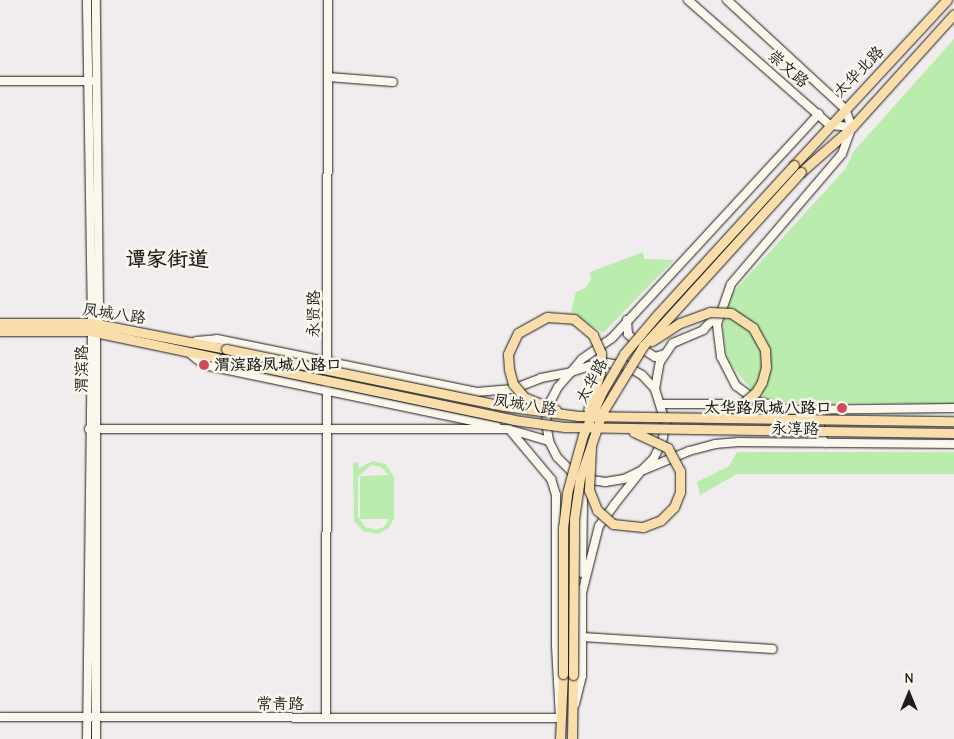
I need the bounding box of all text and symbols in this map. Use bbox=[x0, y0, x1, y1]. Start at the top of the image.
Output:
street label: 太华北路 bbox=[830, 42, 888, 102]
street label: 崇文路 bbox=[764, 46, 812, 92]
district label: 谭家街道 bbox=[125, 246, 209, 272]
street label: 永贤路 bbox=[304, 290, 324, 338]
street label: 凤城八路 bbox=[81, 300, 147, 328]
street label: 渭滨路 bbox=[72, 345, 92, 393]
place label: 渭滨路凤城八路口 bbox=[214, 355, 342, 375]
street label: 太华路 bbox=[572, 355, 612, 407]
marker: 渭滨路凤城八路口 bbox=[198, 359, 210, 371]
street label: 凤城八路 bbox=[492, 391, 558, 419]
place label: 太华路凤城八路口 bbox=[704, 398, 832, 418]
marker: 太华路凤城八路口 bbox=[836, 402, 848, 414]
street label: 永淳路 bbox=[771, 419, 819, 439]
north arrow bbox=[884, 669, 934, 719]
text: N bbox=[904, 670, 914, 687]
street label: 常青路 bbox=[256, 694, 304, 714]

